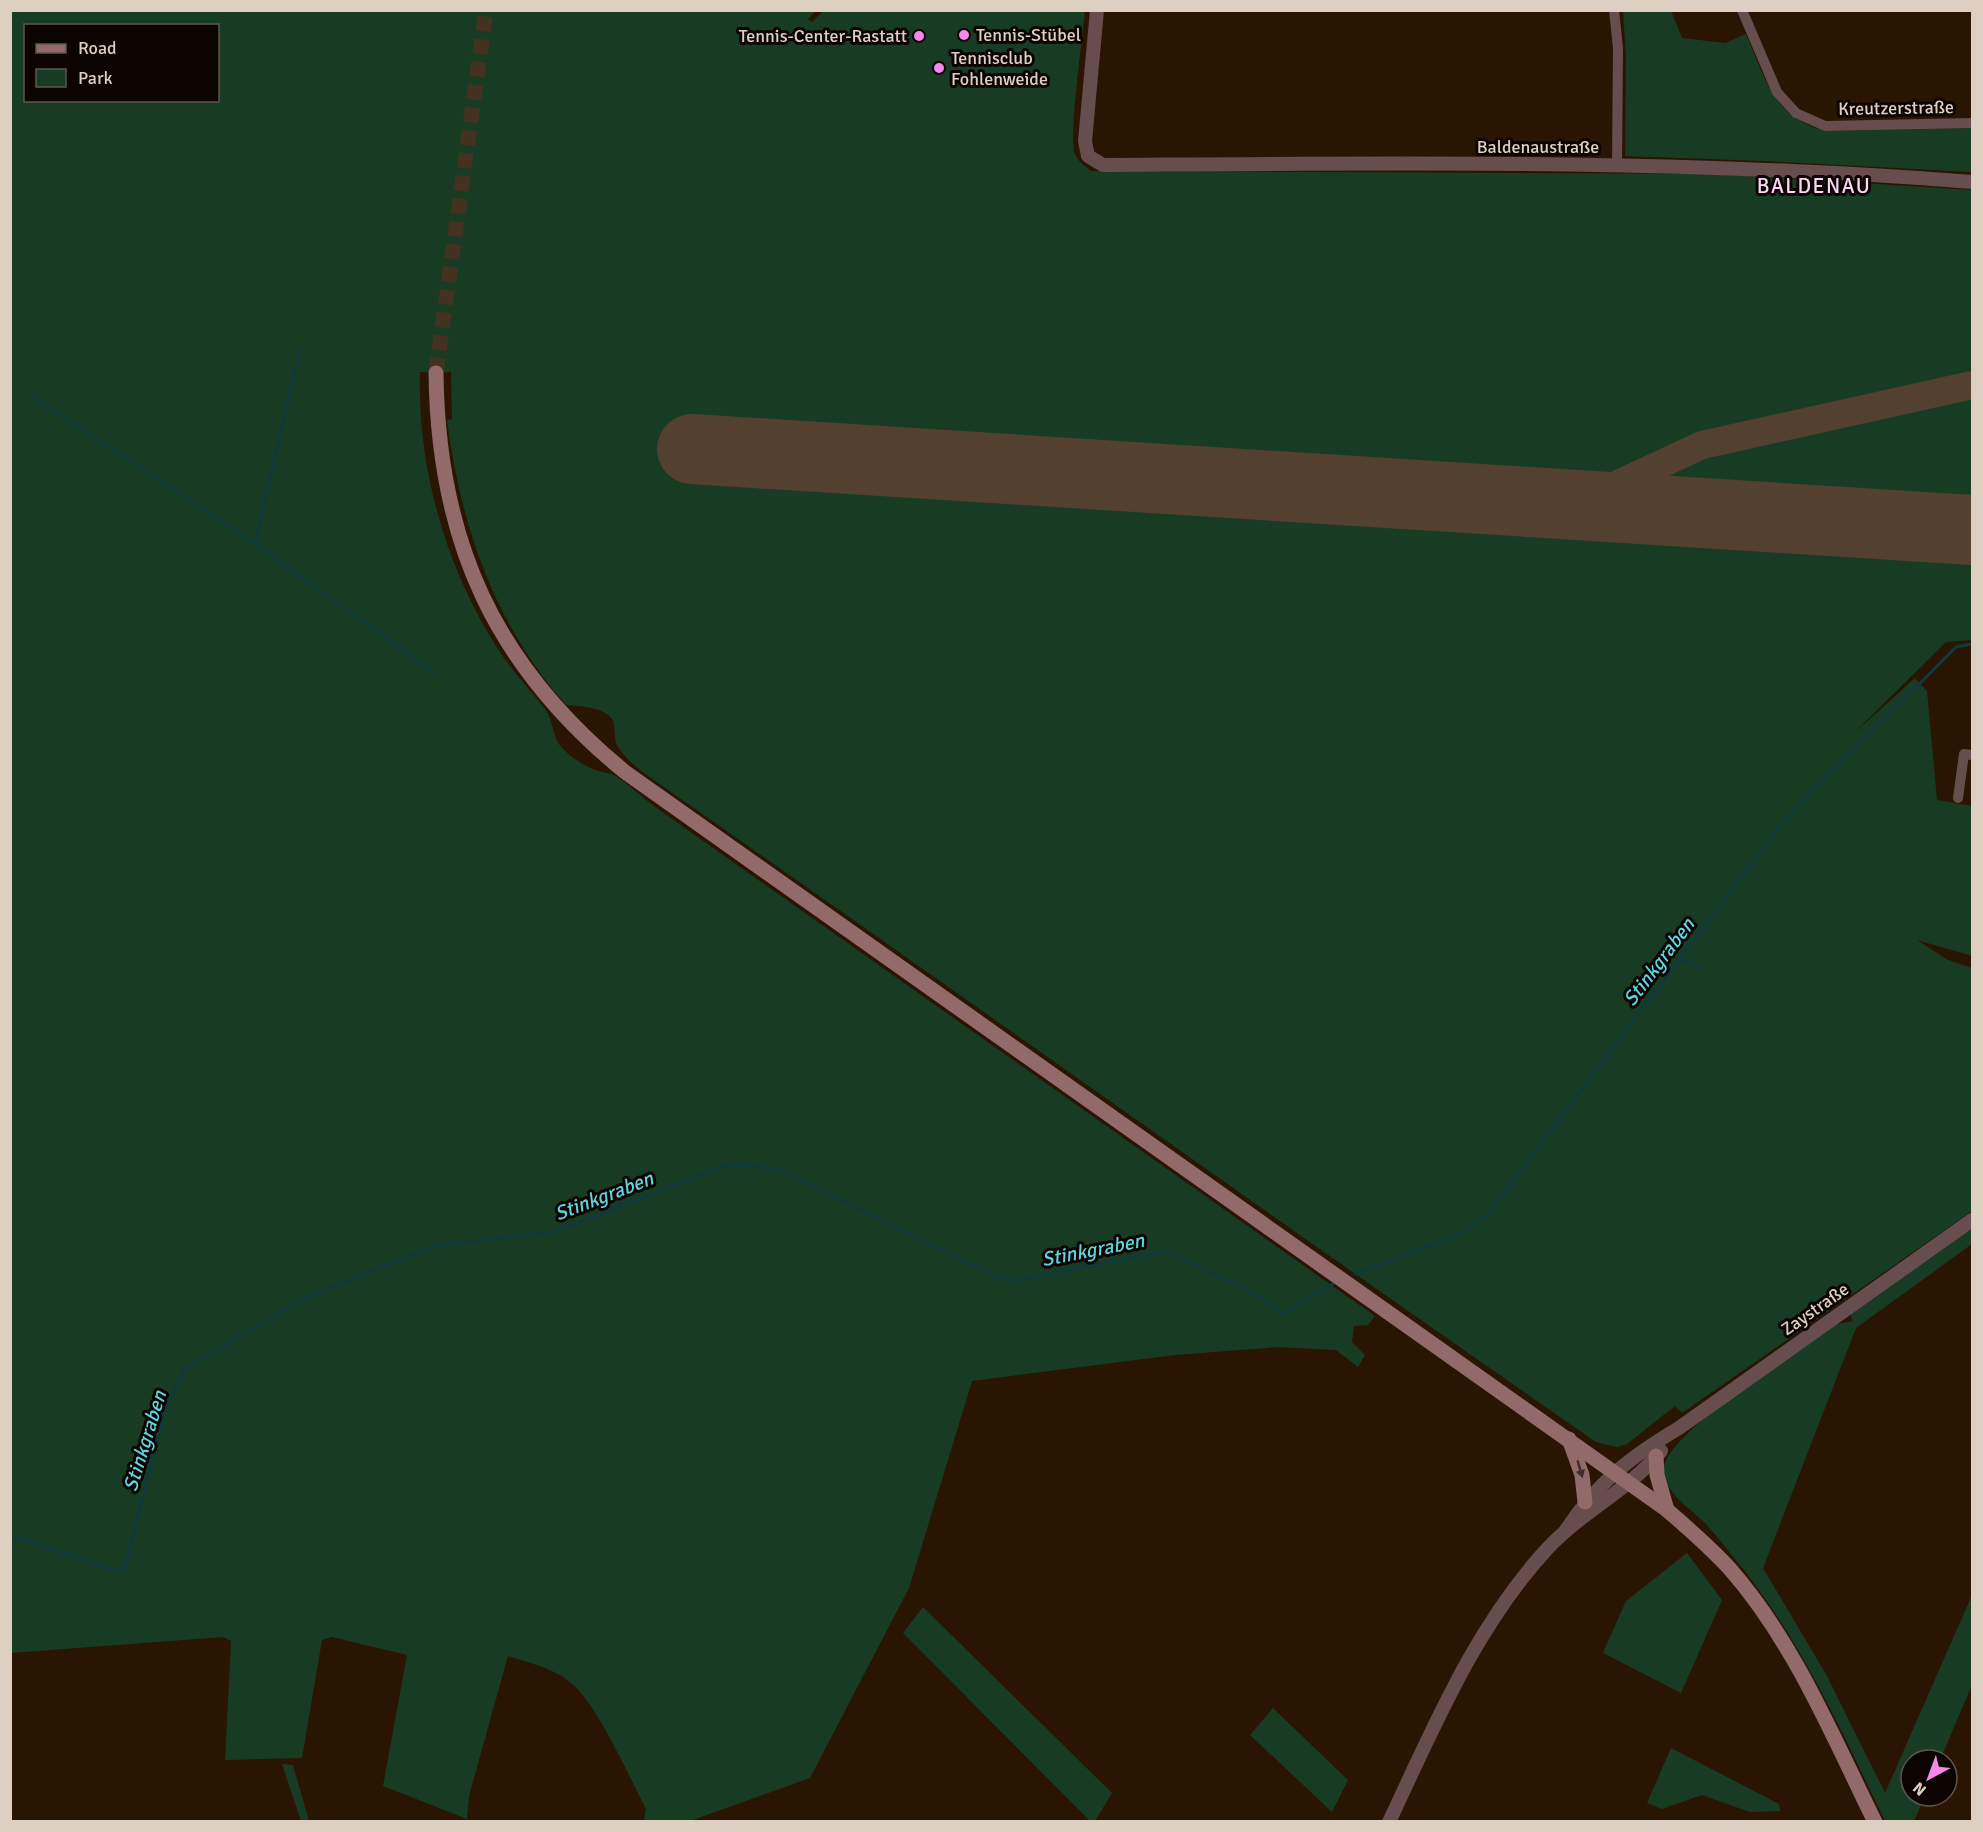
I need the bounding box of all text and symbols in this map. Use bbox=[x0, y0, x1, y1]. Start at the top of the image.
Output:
legend bbox=[24, 24, 219, 102]
place label: Tennis-Stübel bbox=[976, 24, 1081, 46]
place label: Tennis-Center-Rastatt bbox=[739, 25, 907, 47]
marker: Tennis-Stübel bbox=[957, 28, 971, 42]
marker: Tennis-Center-Rastatt bbox=[912, 29, 926, 43]
text: Road bbox=[78, 37, 117, 59]
place label: Tennisclub Fohlenweide bbox=[951, 47, 1048, 90]
marker: Tennisclub Fohlenweide bbox=[932, 61, 946, 75]
text: Park bbox=[78, 67, 113, 89]
street label: Kreutzerstraße bbox=[1838, 96, 1954, 120]
street label: Baldenaustraße bbox=[1477, 136, 1599, 158]
district label: BALDENAU bbox=[1757, 173, 1871, 199]
water label: Stinkgraben bbox=[1618, 912, 1701, 1011]
water label: Stinkgraben bbox=[551, 1165, 658, 1226]
water label: Stinkgraben bbox=[1040, 1228, 1147, 1272]
street label: Zaystraße bbox=[1777, 1278, 1853, 1340]
water label: Stinkgraben bbox=[118, 1387, 172, 1494]
one-way arrow bbox=[1576, 1460, 1585, 1478]
north arrow bbox=[1899, 1748, 1959, 1808]
text: N bbox=[1909, 1777, 1931, 1800]

